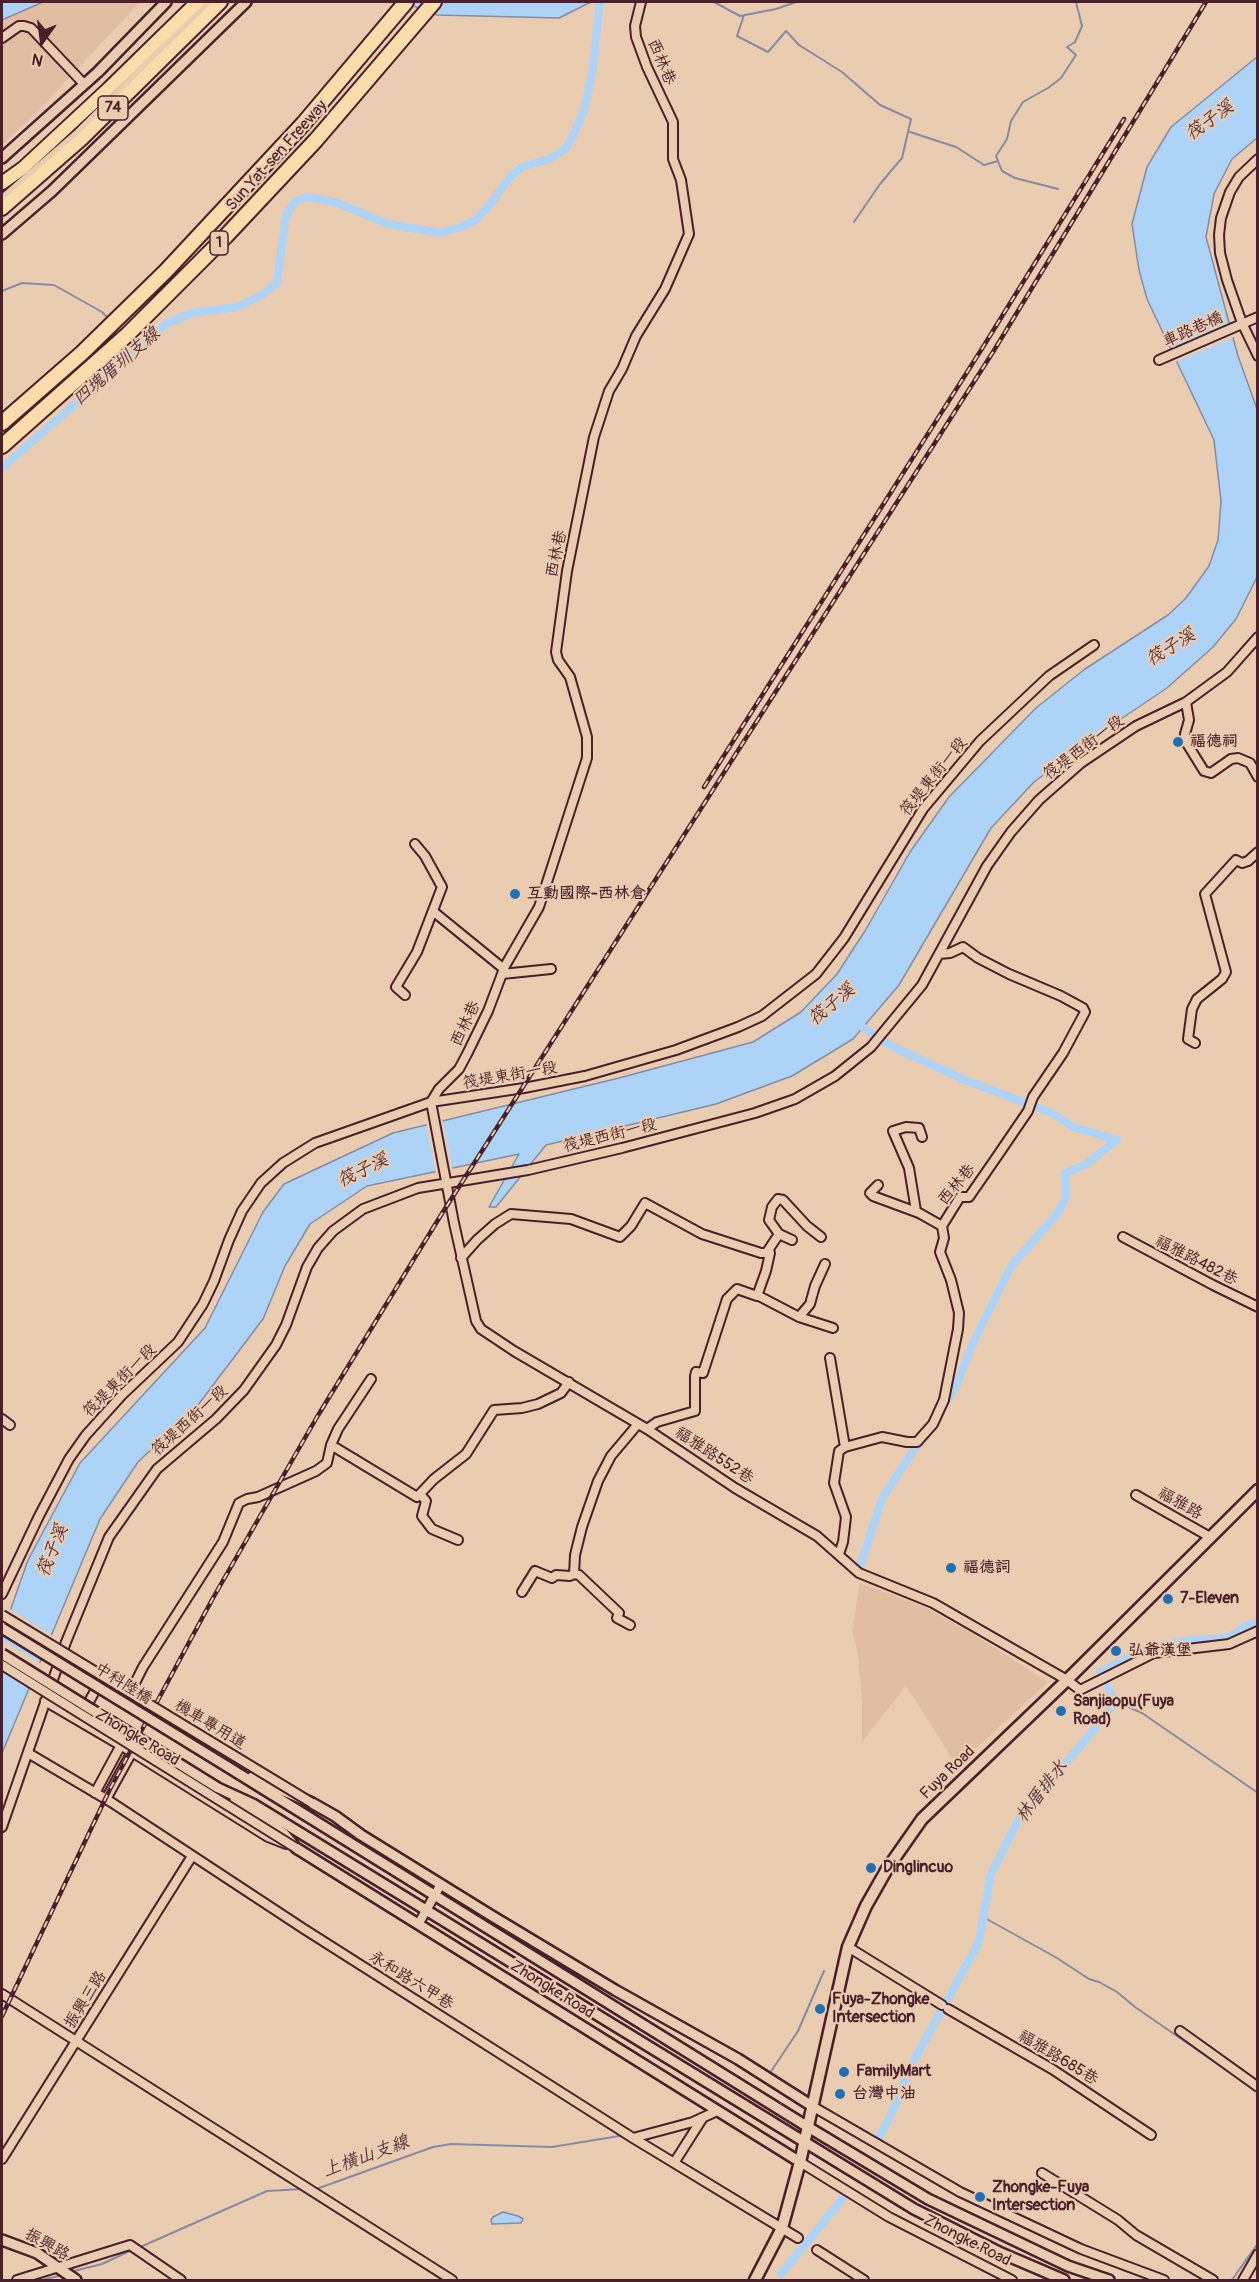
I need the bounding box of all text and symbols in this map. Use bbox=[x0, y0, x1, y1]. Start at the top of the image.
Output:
north arrow bbox=[12, 12, 72, 72]
street label: 西林巷 bbox=[643, 36, 679, 88]
text: N bbox=[30, 48, 45, 70]
road number: 74 bbox=[98, 96, 128, 120]
water label: 筏子溪 bbox=[1182, 96, 1238, 146]
street label: Sun Yat-sen Freeway bbox=[222, 97, 332, 215]
road number: 1 bbox=[210, 231, 228, 255]
street label: 車路巷橋 bbox=[1160, 308, 1226, 352]
water label: 四塊厝圳支線 bbox=[69, 323, 165, 411]
street label: 西林巷 bbox=[543, 529, 571, 579]
water label: 筏子溪 bbox=[1142, 625, 1200, 671]
street label: 筏堤西街一段 bbox=[1040, 711, 1128, 785]
place label: 福德祠 bbox=[1190, 732, 1238, 752]
street label: 筏堤東街一段 bbox=[896, 734, 972, 820]
marker: 福德祠 bbox=[1171, 735, 1185, 749]
place label: 互動國際-西林倉 bbox=[527, 884, 646, 904]
marker: 互動國際-西林倉 bbox=[508, 887, 522, 901]
water label: 筏子溪 bbox=[804, 979, 860, 1031]
street label: 西林巷 bbox=[447, 998, 485, 1050]
street label: 筏堤東街一段 bbox=[461, 1058, 559, 1094]
street label: 筏堤西街一段 bbox=[561, 1115, 659, 1157]
water label: 筏子溪 bbox=[334, 1149, 392, 1193]
street label: 西林巷 bbox=[934, 1160, 980, 1210]
street label: 福雅路482巷 bbox=[1151, 1232, 1241, 1290]
street label: 筏堤東街一段 bbox=[79, 1340, 161, 1422]
street label: 筏堤西街一段 bbox=[148, 1382, 232, 1460]
street label: 福雅路552巷 bbox=[671, 1423, 757, 1489]
street label: 福雅路 bbox=[1154, 1484, 1206, 1524]
water label: 筏子溪 bbox=[33, 1522, 73, 1580]
place label: 福德詞 bbox=[963, 1558, 1011, 1578]
marker: 福德詞 bbox=[944, 1561, 958, 1575]
place label: 7-Eleven bbox=[1180, 1589, 1239, 1609]
marker: 7-Eleven bbox=[1161, 1592, 1175, 1606]
place label: 弘爺漢堡 bbox=[1128, 1641, 1192, 1661]
marker: 弘爺漢堡 bbox=[1109, 1644, 1123, 1658]
street label: 中科陸橋 bbox=[91, 1659, 155, 1709]
place label: Sanjiaopu(Fuya Road) bbox=[1073, 1692, 1174, 1730]
street label: 機車專用道 bbox=[171, 1696, 249, 1754]
marker: Sanjiaopu(Fuya Road) bbox=[1054, 1704, 1068, 1718]
street label: Zhongke Road bbox=[91, 1705, 183, 1771]
street label: Fuya Road bbox=[917, 1742, 979, 1804]
water label: 林厝排水 bbox=[1011, 1757, 1073, 1827]
place label: Dinglincuo bbox=[883, 1858, 953, 1878]
marker: Dinglincuo bbox=[864, 1861, 878, 1875]
street label: 永和路六甲巷 bbox=[365, 1947, 457, 2015]
street label: Zhongke Road bbox=[507, 1957, 597, 2023]
street label: 振興三路 bbox=[61, 1968, 111, 2032]
place label: Fuya-Zhongke Intersection bbox=[832, 1990, 929, 2028]
marker: Fuya-Zhongke Intersection bbox=[813, 2002, 827, 2016]
street label: 福雅路685巷 bbox=[1014, 2027, 1102, 2089]
place label: FamilyMart bbox=[856, 2062, 931, 2082]
marker: FamilyMart bbox=[837, 2065, 851, 2079]
place label: 台灣中油 bbox=[852, 2084, 916, 2104]
marker: 台灣中油 bbox=[833, 2087, 847, 2101]
water label: 上橫山支線 bbox=[320, 2131, 412, 2183]
place label: Zhongke-Fuya Intersection bbox=[992, 2178, 1089, 2216]
marker: Zhongke-Fuya Intersection bbox=[973, 2190, 987, 2204]
street label: Zhongke Road bbox=[920, 2211, 1014, 2271]
street label: 振興路 bbox=[21, 2225, 73, 2265]

